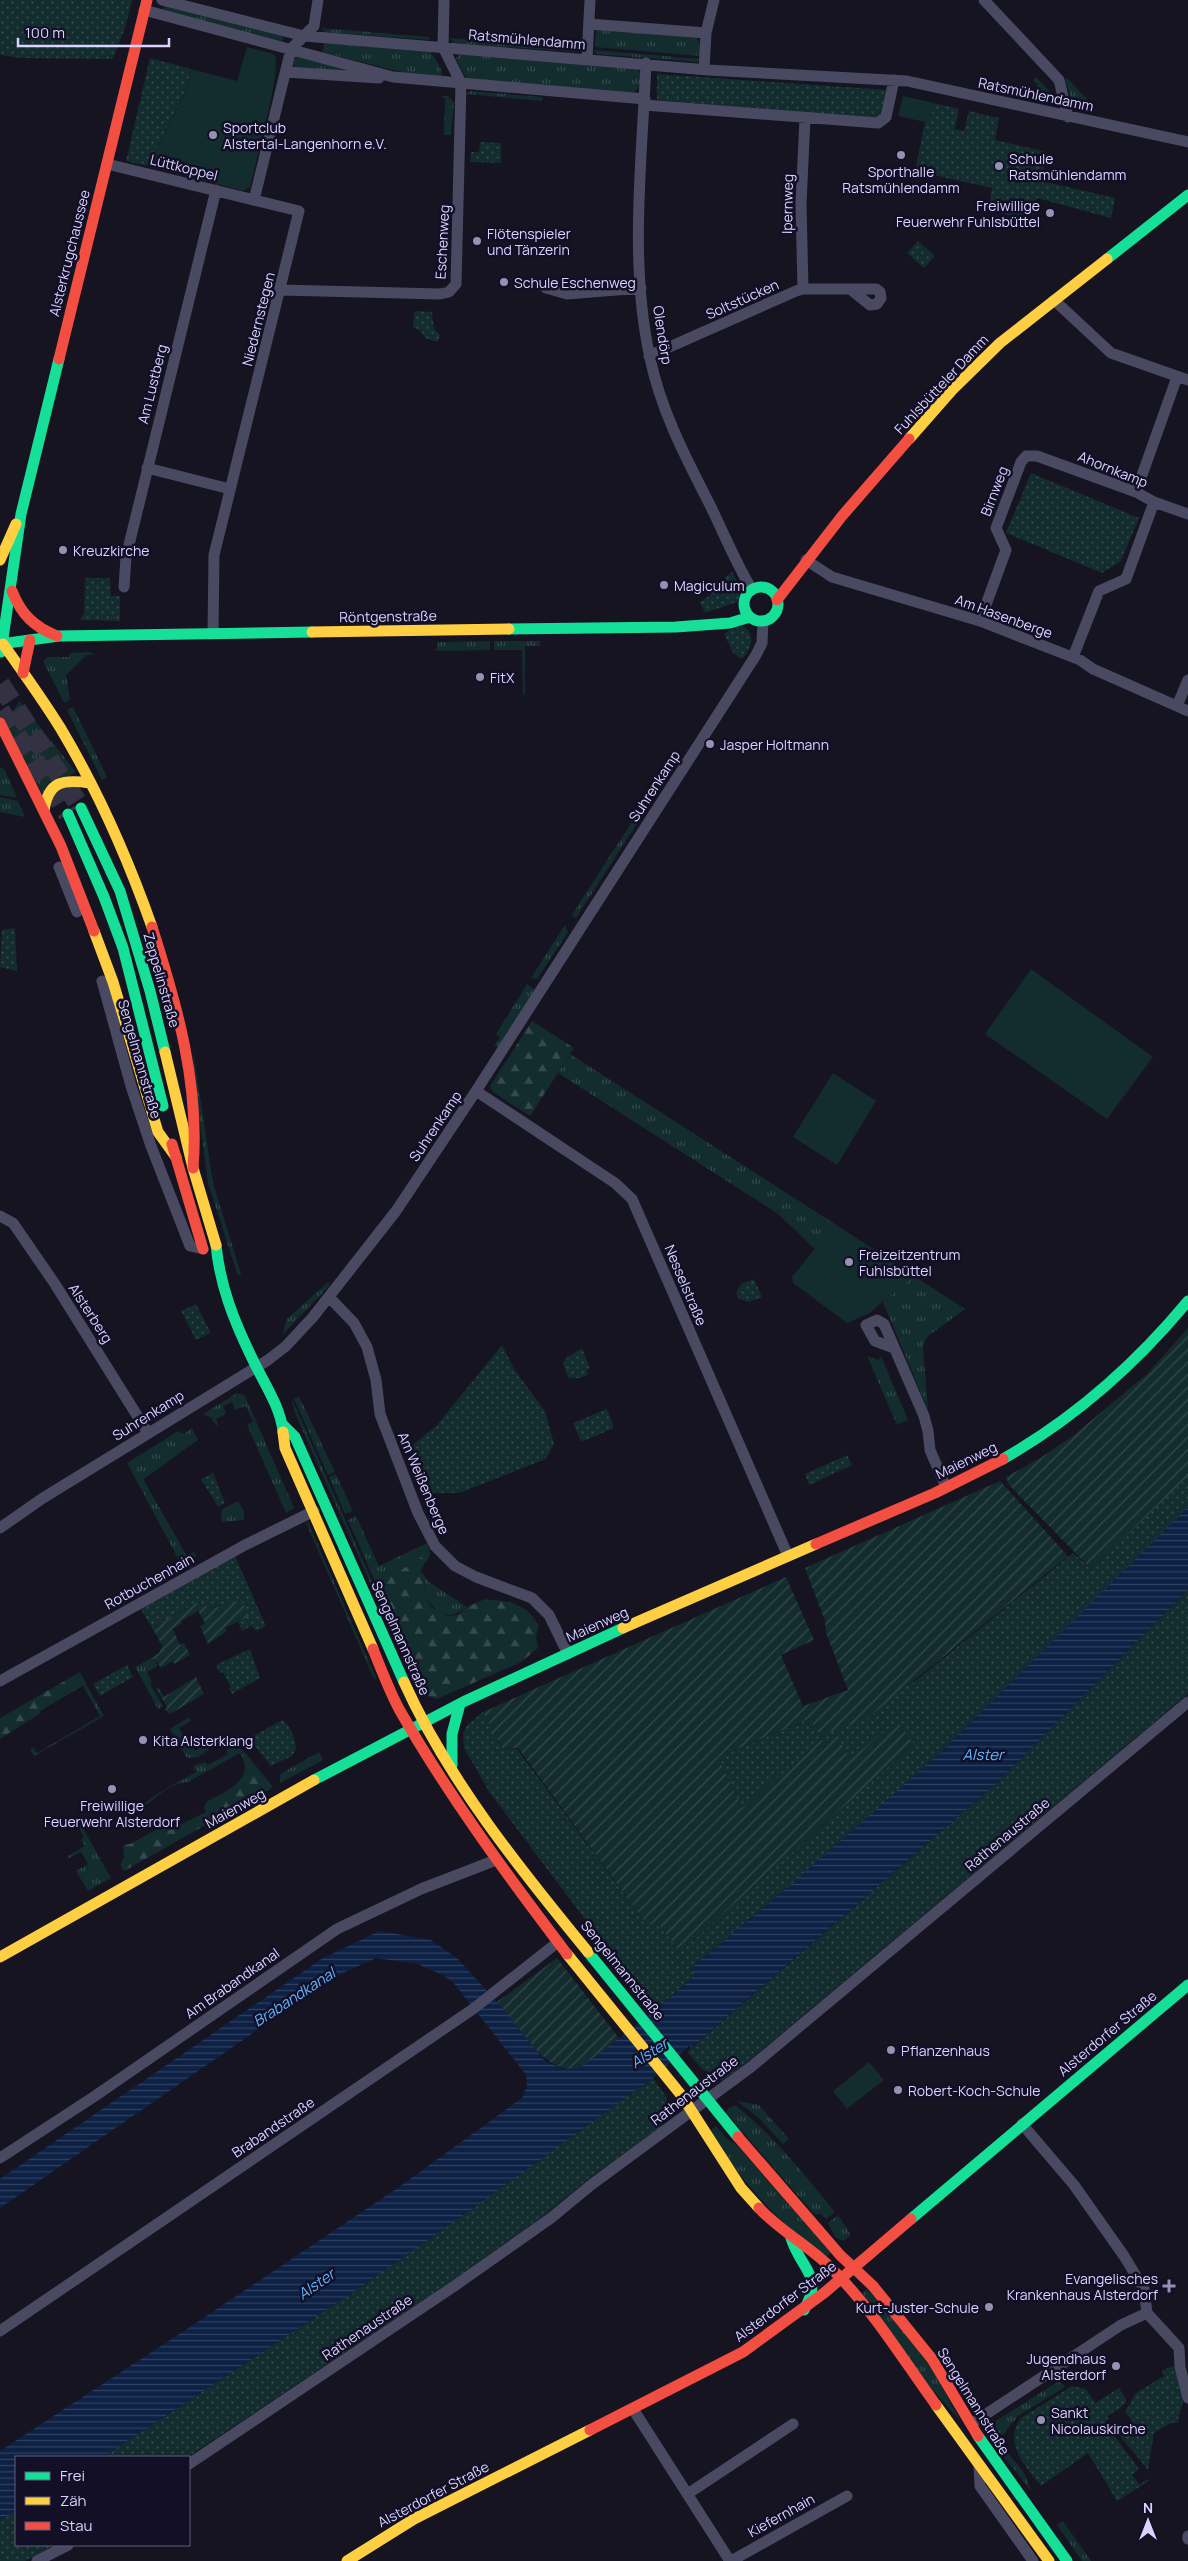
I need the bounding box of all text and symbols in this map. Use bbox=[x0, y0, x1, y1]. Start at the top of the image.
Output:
scale bar bbox=[18, 15, 169, 47]
text: 100 m bbox=[25, 22, 65, 43]
street label: Ratsmühlendamm bbox=[468, 24, 586, 54]
street label: Ratsmühlendamm bbox=[977, 73, 1096, 116]
place label: Sportclub Alstertal-Langenhorn e.V. bbox=[223, 118, 387, 153]
marker: Sportclub Alstertal-Langenhorn e.V. bbox=[207, 129, 219, 141]
street label: Lüttkoppel bbox=[148, 149, 220, 185]
marker: Sporthalle Ratsmühlendamm bbox=[895, 149, 907, 161]
place label: Schule Ratsmühlendamm bbox=[1009, 149, 1127, 184]
marker: Schule Ratsmühlendamm bbox=[993, 160, 1005, 172]
place label: Sporthalle Ratsmühlendamm bbox=[842, 162, 960, 197]
street label: Ipernweg bbox=[777, 174, 797, 234]
street label: Alsterkrugchaussee bbox=[44, 188, 94, 318]
place label: Freiwillige Feuerwehr Fuhlsbüttel bbox=[896, 196, 1040, 231]
street label: Eschenweg bbox=[431, 204, 453, 280]
marker: Freiwillige Feuerwehr Fuhlsbüttel bbox=[1044, 207, 1056, 219]
place label: Flötenspieler und Tänzerin bbox=[487, 224, 571, 259]
marker: Flötenspieler und Tänzerin bbox=[471, 235, 483, 247]
street label: Niedernstegen bbox=[237, 270, 279, 368]
place label: Schule Eschenweg bbox=[514, 273, 636, 292]
street label: Soltstücken bbox=[703, 274, 781, 324]
marker: Schule Eschenweg bbox=[498, 276, 510, 288]
street label: Olendörp bbox=[649, 304, 677, 366]
street label: Fuhlsbütteler Damm bbox=[890, 330, 992, 438]
street label: Am Lustberg bbox=[133, 342, 171, 426]
street label: Ahornkamp bbox=[1075, 446, 1151, 492]
street label: Birnweg bbox=[976, 463, 1012, 519]
place label: Kreuzkirche bbox=[73, 541, 150, 560]
marker: Kreuzkirche bbox=[57, 544, 69, 556]
place label: Magiculum bbox=[674, 576, 745, 595]
marker: Magiculum bbox=[658, 579, 670, 591]
street label: Am Hasenberge bbox=[953, 590, 1055, 642]
street label: Röntgenstraße bbox=[339, 606, 437, 626]
place label: FitX bbox=[490, 668, 515, 687]
marker: FitX bbox=[474, 671, 486, 683]
place label: Jasper Holtmann bbox=[720, 735, 829, 754]
marker: Jasper Holtmann bbox=[704, 738, 716, 750]
street label: Suhrenkamp bbox=[624, 747, 684, 825]
street label: Zeppelinstraße bbox=[139, 930, 185, 1030]
street label: Sengelmannstraße bbox=[114, 997, 166, 1121]
street label: Suhrenkamp bbox=[404, 1087, 466, 1165]
street label: Nesselstraße bbox=[660, 1242, 712, 1328]
place label: Freizeitzentrum Fuhlsbüttel bbox=[859, 1245, 960, 1280]
marker: Freizeitzentrum Fuhlsbüttel bbox=[843, 1256, 855, 1268]
street label: Alsterberg bbox=[65, 1279, 117, 1347]
street label: Suhrenkamp bbox=[108, 1385, 188, 1445]
street label: Am Weißenberge bbox=[394, 1429, 454, 1537]
street label: Maienweg bbox=[932, 1437, 1000, 1483]
street label: Rotbuchenhain bbox=[101, 1549, 197, 1613]
street label: Sengelmannstraße bbox=[367, 1578, 435, 1698]
street label: Maienweg bbox=[563, 1602, 631, 1646]
place label: Kita Alsterklang bbox=[153, 1731, 253, 1750]
marker: Kita Alsterklang bbox=[137, 1734, 149, 1746]
water label: Alster bbox=[963, 1744, 1006, 1765]
marker: Freiwillige Feuerwehr Alsterdorf bbox=[106, 1783, 118, 1795]
street label: Maienweg bbox=[202, 1784, 268, 1832]
street label: Rathenaustraße bbox=[961, 1793, 1053, 1875]
place label: Freiwillige Feuerwehr Alsterdorf bbox=[44, 1796, 180, 1831]
street label: Sengelmannstraße bbox=[577, 1916, 669, 2024]
street label: Am Brabandkanal bbox=[181, 1943, 283, 2023]
water label: Brabandkanal bbox=[249, 1961, 341, 2031]
street label: Alsterdorfer Straße bbox=[1054, 1986, 1160, 2080]
water label: Alster bbox=[626, 2032, 674, 2073]
place label: Pflanzenhaus bbox=[901, 2041, 990, 2060]
marker: Pflanzenhaus bbox=[885, 2044, 897, 2056]
street label: Rathenaustraße bbox=[646, 2051, 742, 2129]
place label: Robert-Koch-Schule bbox=[908, 2081, 1041, 2100]
marker: Robert-Koch-Schule bbox=[892, 2084, 904, 2096]
street label: Brabandstraße bbox=[228, 2092, 318, 2162]
street label: Alsterdorfer Straße bbox=[730, 2256, 840, 2346]
water label: Alster bbox=[293, 2262, 341, 2304]
place label: Evangelisches Krankenhaus Alsterdorf bbox=[1007, 2269, 1158, 2304]
marker: Evangelisches Krankenhaus Alsterdorf bbox=[1162, 2279, 1176, 2293]
street label: Rathenaustraße bbox=[318, 2290, 416, 2364]
place label: Kurt-Juster-Schule bbox=[856, 2298, 979, 2317]
marker: Kurt-Juster-Schule bbox=[983, 2301, 995, 2313]
street label: Sengelmannstraße bbox=[933, 2344, 1015, 2458]
place label: Jugendhaus Alsterdorf bbox=[1027, 2349, 1106, 2384]
marker: Jugendhaus Alsterdorf bbox=[1110, 2360, 1122, 2372]
place label: Sankt Nicolauskirche bbox=[1051, 2403, 1146, 2438]
marker: Sankt Nicolauskirche bbox=[1035, 2414, 1047, 2426]
legend bbox=[15, 2456, 190, 2546]
street label: Alsterdorfer Straße bbox=[374, 2457, 492, 2531]
text: Frei bbox=[60, 2465, 85, 2486]
street label: Kiefernhain bbox=[744, 2489, 818, 2541]
text: Zäh bbox=[60, 2490, 87, 2511]
north arrow bbox=[1123, 2496, 1173, 2546]
text: N bbox=[1143, 2498, 1153, 2517]
text: Stau bbox=[60, 2515, 93, 2536]

